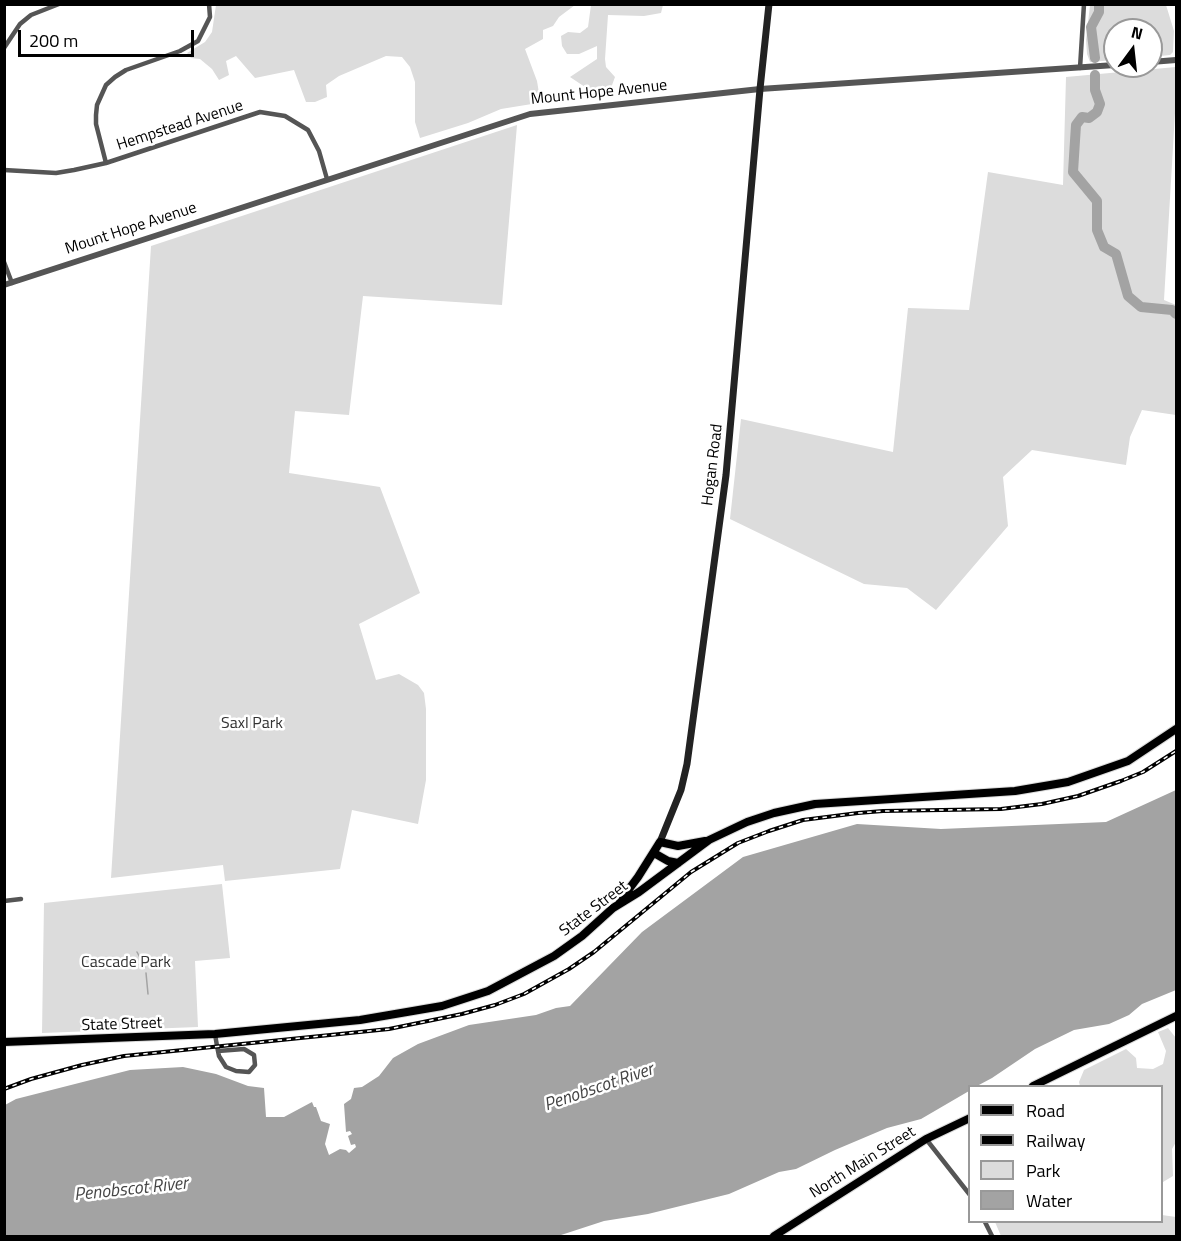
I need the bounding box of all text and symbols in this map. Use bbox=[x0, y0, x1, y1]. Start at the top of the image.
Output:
scale bar bbox=[21, 18, 196, 56]
north arrow bbox=[1103, 18, 1163, 78]
text: N bbox=[1129, 20, 1146, 46]
text: 200 m bbox=[29, 27, 78, 54]
street label: Mount Hope Avenue bbox=[530, 76, 668, 110]
street label: Hempstead Avenue bbox=[114, 97, 246, 155]
street label: Mount Hope Avenue bbox=[63, 199, 199, 259]
street label: Hogan Road bbox=[698, 423, 728, 507]
park label: Saxl Park bbox=[221, 714, 283, 734]
street label: State Street bbox=[556, 877, 632, 941]
park label: Cascade Park bbox=[81, 953, 171, 973]
street label: State Street bbox=[81, 1014, 163, 1036]
water label: Penobscot River bbox=[542, 1059, 656, 1117]
legend bbox=[968, 1085, 1163, 1223]
text: Road bbox=[1026, 1097, 1065, 1124]
street label: North Main Street bbox=[807, 1123, 919, 1203]
text: Railway bbox=[1026, 1127, 1085, 1154]
text: Park bbox=[1026, 1157, 1060, 1184]
water label: Penobscot River bbox=[73, 1173, 189, 1207]
text: Water bbox=[1026, 1187, 1072, 1214]

